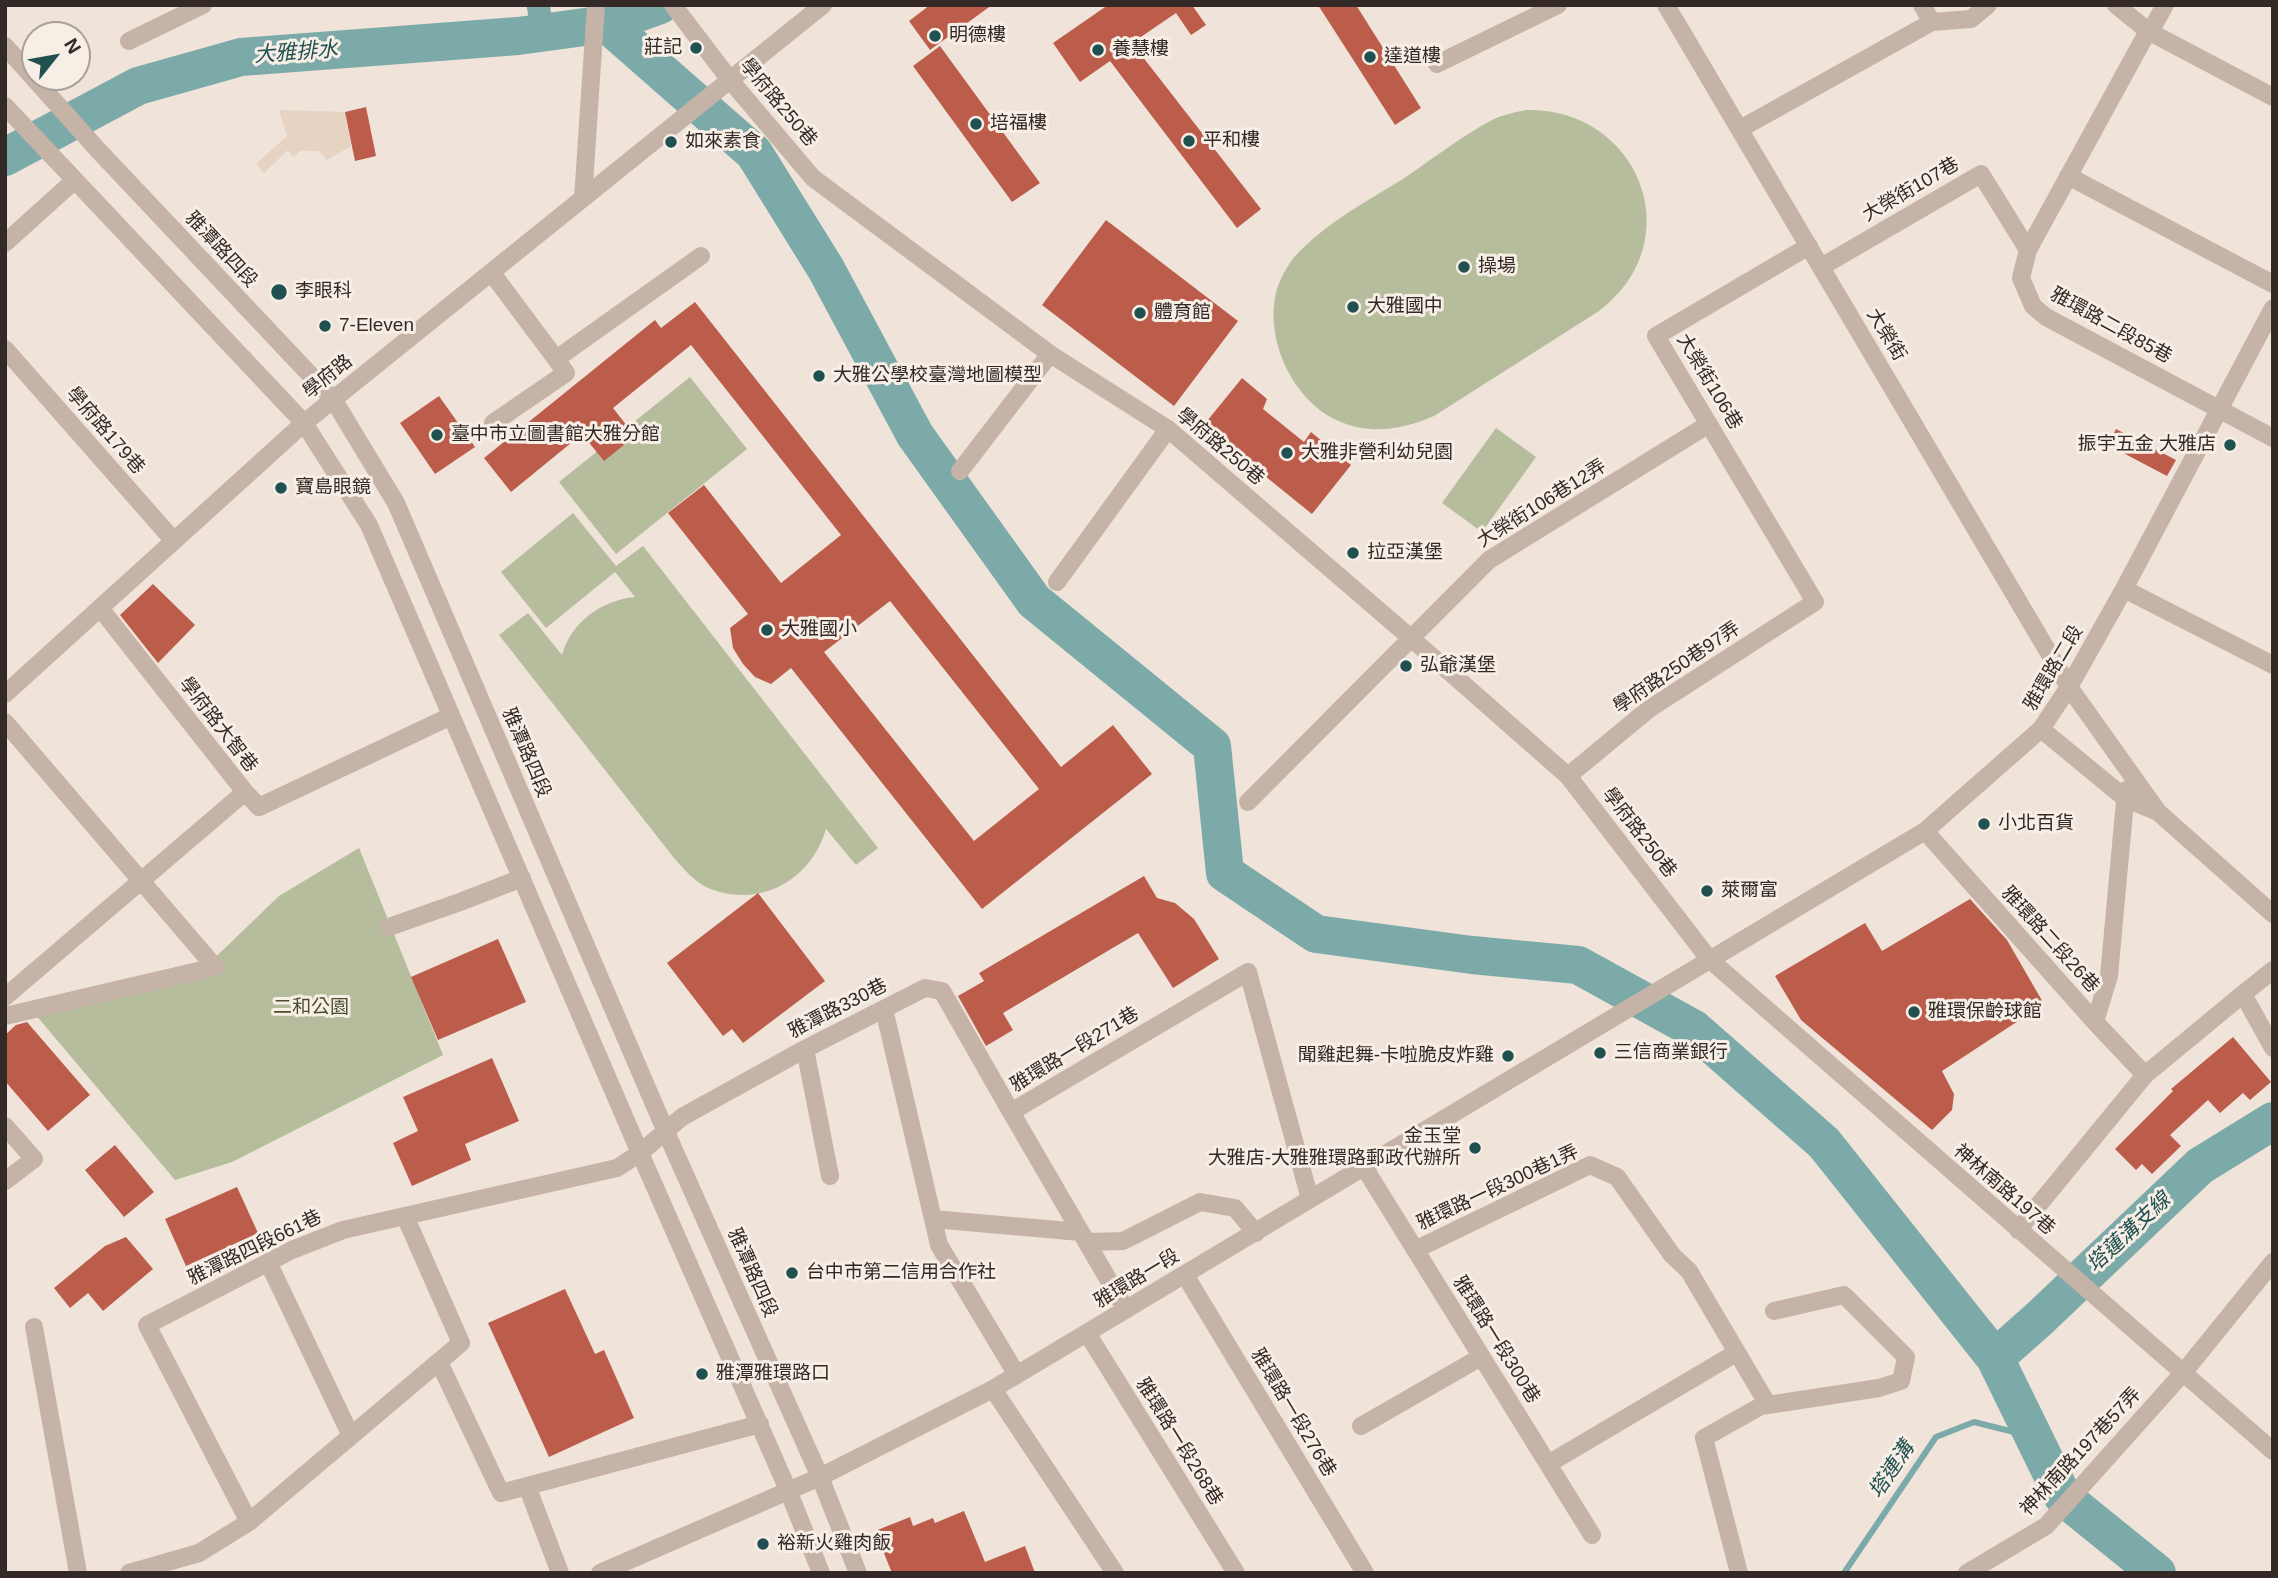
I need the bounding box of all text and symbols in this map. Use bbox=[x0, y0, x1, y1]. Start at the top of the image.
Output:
north arrow bbox=[21, 21, 91, 91]
place label: 明德樓 bbox=[949, 25, 1006, 47]
marker: 明德樓 bbox=[927, 28, 943, 44]
text: N bbox=[60, 35, 85, 57]
place label: 莊記 bbox=[644, 37, 682, 59]
water label: 大雅排水 bbox=[253, 38, 339, 68]
place label: 養慧樓 bbox=[1112, 39, 1169, 61]
marker: 莊記 bbox=[688, 40, 704, 56]
marker: 養慧樓 bbox=[1090, 42, 1106, 58]
place label: 達道樓 bbox=[1384, 46, 1441, 68]
marker: 達道樓 bbox=[1362, 49, 1378, 65]
street label: 學府路250巷 bbox=[735, 54, 821, 152]
place label: 培福樓 bbox=[990, 113, 1047, 135]
marker: 培福樓 bbox=[968, 116, 984, 132]
place label: 平和樓 bbox=[1203, 130, 1260, 152]
place label: 如來素食 bbox=[685, 131, 761, 153]
marker: 平和樓 bbox=[1181, 133, 1197, 149]
marker: 如來素食 bbox=[663, 134, 679, 150]
street label: 大榮街107巷 bbox=[1859, 153, 1963, 227]
street label: 雅潭路四段 bbox=[180, 207, 262, 293]
place label: 操場 bbox=[1478, 256, 1516, 278]
marker: 操場 bbox=[1456, 259, 1472, 275]
place label: 李眼科 bbox=[295, 281, 352, 303]
marker: 李眼科 bbox=[269, 282, 289, 302]
street label: 雅環路二段85巷 bbox=[2046, 283, 2176, 369]
place label: 大雅國中 bbox=[1367, 296, 1443, 318]
marker: 大雅國中 bbox=[1345, 299, 1361, 315]
place label: 體育館 bbox=[1154, 302, 1211, 324]
marker: 體育館 bbox=[1132, 305, 1148, 321]
street label: 大榮街 bbox=[1862, 305, 1910, 365]
place label: 7-Eleven bbox=[339, 315, 414, 337]
marker: 7-Eleven bbox=[317, 318, 333, 334]
street label: 大榮街106巷 bbox=[1671, 330, 1747, 434]
street label: 學府路 bbox=[299, 350, 357, 404]
place label: 大雅公學校臺灣地圖模型 bbox=[833, 365, 1042, 387]
marker: 大雅公學校臺灣地圖模型 bbox=[811, 368, 827, 384]
street label: 學府路179巷 bbox=[61, 383, 149, 479]
street label: 學府路250巷 bbox=[1171, 404, 1269, 490]
place label: 臺中市立圖書館大雅分館 bbox=[451, 424, 660, 446]
marker: 臺中市立圖書館大雅分館 bbox=[429, 427, 445, 443]
place label: 振宇五金 大雅店 bbox=[2078, 434, 2216, 456]
marker: 振宇五金 大雅店 bbox=[2222, 437, 2238, 453]
place label: 大雅非營利幼兒園 bbox=[1301, 442, 1453, 464]
marker: 大雅非營利幼兒園 bbox=[1279, 445, 1295, 461]
street label: 大榮街106巷12弄 bbox=[1473, 455, 1611, 553]
place label: 寶島眼鏡 bbox=[295, 477, 371, 499]
marker: 寶島眼鏡 bbox=[273, 480, 289, 496]
place label: 拉亞漢堡 bbox=[1367, 542, 1443, 564]
marker: 拉亞漢堡 bbox=[1345, 545, 1361, 561]
street label: 學府路250巷97弄 bbox=[1609, 617, 1745, 719]
place label: 大雅國小 bbox=[781, 619, 857, 641]
street label: 雅環路二段 bbox=[2020, 621, 2088, 715]
marker: 大雅國小 bbox=[759, 622, 775, 638]
place label: 弘爺漢堡 bbox=[1420, 655, 1496, 677]
marker: 弘爺漢堡 bbox=[1398, 658, 1414, 674]
street label: 學府路大智巷 bbox=[174, 673, 262, 777]
street label: 雅潭路四段 bbox=[497, 705, 555, 801]
street label: 學府路250巷 bbox=[1597, 784, 1681, 882]
place label: 小北百貨 bbox=[1998, 813, 2074, 835]
marker: 小北百貨 bbox=[1976, 816, 1992, 832]
place label: 萊爾富 bbox=[1721, 880, 1778, 902]
street label: 雅環路二段26巷 bbox=[1996, 882, 2104, 998]
marker: 萊爾富 bbox=[1699, 883, 1715, 899]
street label: 雅潭路330巷 bbox=[785, 974, 891, 1044]
park label: 二和公園 bbox=[273, 997, 349, 1019]
place label: 雅環保齡球館 bbox=[1928, 1001, 2042, 1023]
street label: 雅環路一段271巷 bbox=[1007, 1003, 1143, 1097]
marker: 雅環保齡球館 bbox=[1906, 1004, 1922, 1020]
place label: 三信商業銀行 bbox=[1614, 1042, 1728, 1064]
place label: 聞雞起舞-卡啦脆皮炸雞 bbox=[1298, 1045, 1494, 1067]
marker: 三信商業銀行 bbox=[1592, 1045, 1608, 1061]
marker: 聞雞起舞-卡啦脆皮炸雞 bbox=[1500, 1048, 1516, 1064]
place label: 金玉堂 大雅店-大雅雅環路郵政代辦所 bbox=[1208, 1126, 1461, 1170]
marker: 金玉堂 大雅店-大雅雅環路郵政代辦所 bbox=[1467, 1140, 1483, 1156]
street label: 神林南路197巷 bbox=[1949, 1140, 2059, 1240]
street label: 雅環路一段300巷1弄 bbox=[1414, 1141, 1582, 1235]
water label: 塔蓮溝支線 bbox=[2082, 1188, 2176, 1278]
street label: 雅潭路四段661巷 bbox=[185, 1206, 325, 1290]
street label: 雅潭路四段 bbox=[722, 1225, 782, 1321]
street label: 雅環路一段 bbox=[1090, 1245, 1184, 1313]
place label: 台中市第二信用合作社 bbox=[806, 1262, 996, 1284]
marker: 台中市第二信用合作社 bbox=[784, 1265, 800, 1281]
street label: 雅環路一段300巷 bbox=[1448, 1272, 1544, 1408]
street label: 雅環路一段276巷 bbox=[1246, 1345, 1340, 1481]
place label: 雅潭雅環路口 bbox=[716, 1363, 830, 1385]
marker: 雅潭雅環路口 bbox=[694, 1366, 710, 1382]
street label: 雅環路一段268巷 bbox=[1131, 1374, 1227, 1510]
street label: 神林南路197巷57弄 bbox=[2016, 1383, 2146, 1521]
water label: 塔連溝 bbox=[1864, 1437, 1920, 1503]
place label: 裕新火雞肉飯 bbox=[777, 1533, 891, 1555]
marker: 裕新火雞肉飯 bbox=[755, 1536, 771, 1552]

